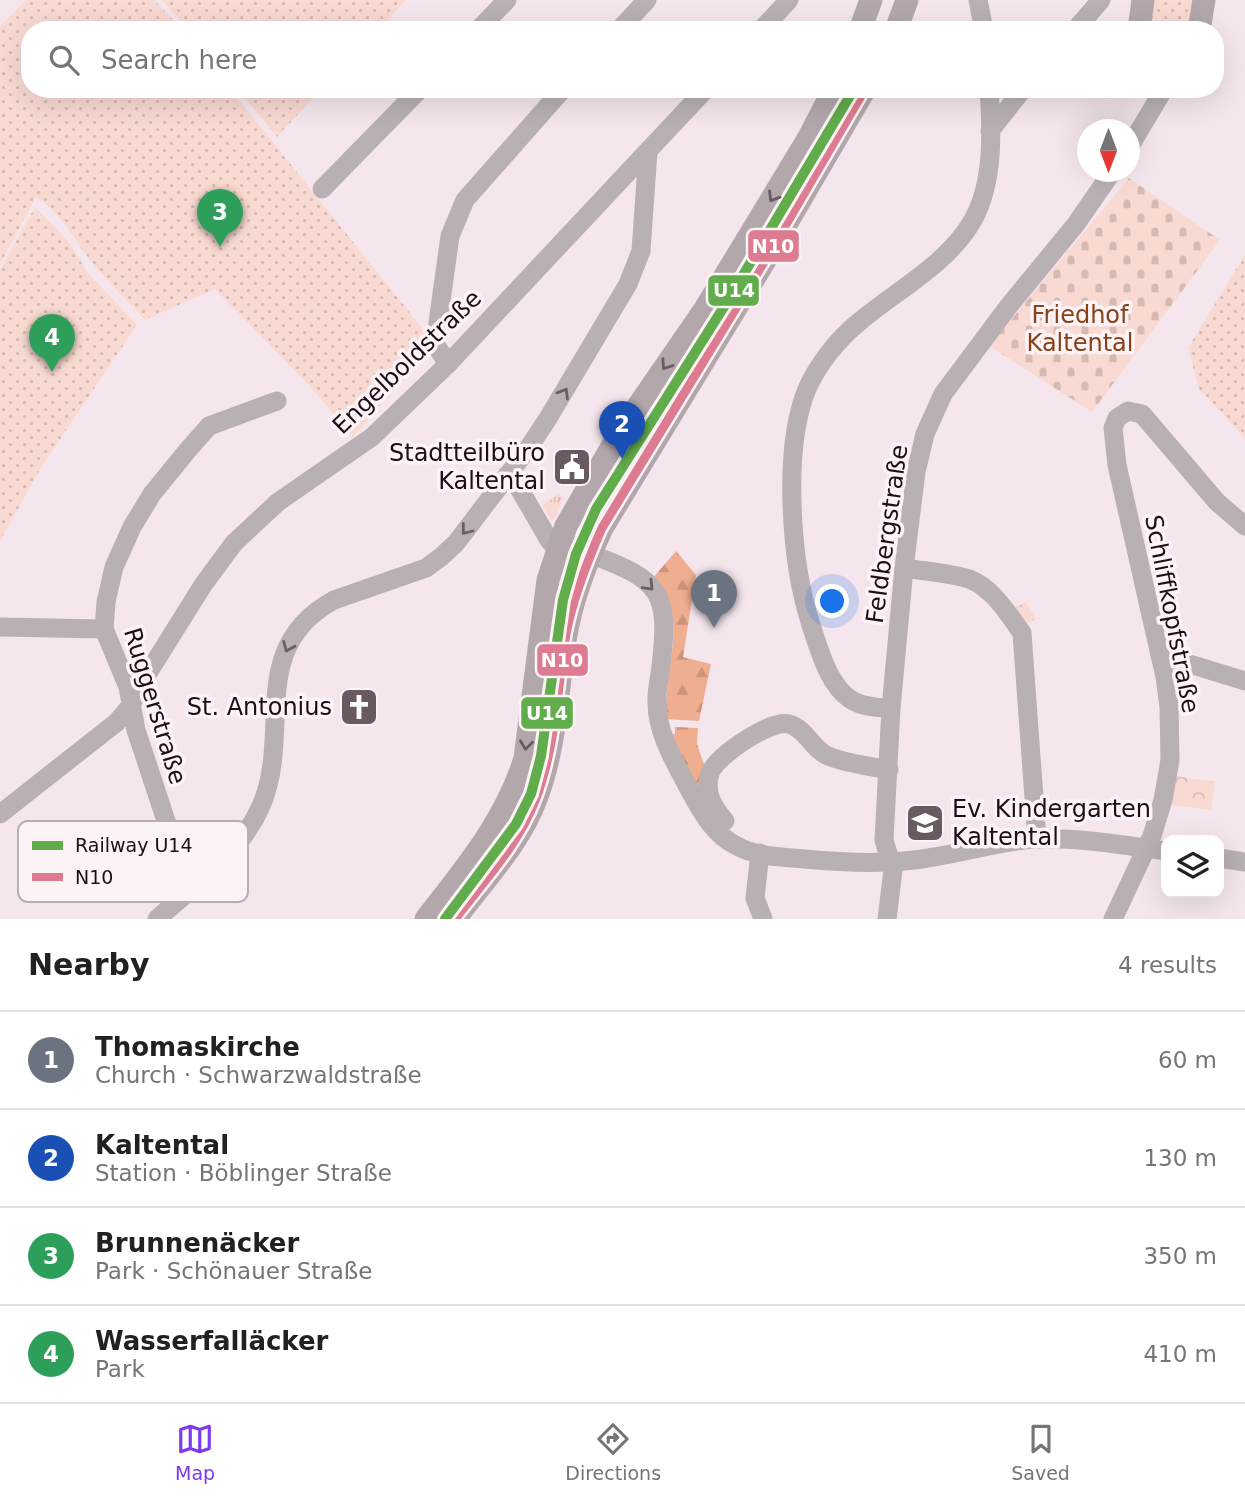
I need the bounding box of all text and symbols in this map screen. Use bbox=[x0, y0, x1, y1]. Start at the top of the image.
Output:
search box bbox=[21, 21, 1224, 98]
icon: search bbox=[45, 41, 83, 79]
text: Search here bbox=[101, 45, 257, 75]
north arrow bbox=[1077, 119, 1140, 182]
pin: 3 bbox=[197, 189, 243, 247]
one-way arrow bbox=[768, 190, 781, 203]
line badge: N10 bbox=[747, 229, 800, 263]
text: N10 bbox=[752, 235, 794, 257]
line badge: U14 bbox=[707, 274, 760, 307]
text: U14 bbox=[713, 279, 755, 301]
street label: Engelboldstraße bbox=[327, 284, 487, 440]
park label: Friedhof Kaltental bbox=[1027, 301, 1133, 357]
pin: 4 bbox=[29, 314, 75, 372]
one-way arrow bbox=[662, 357, 674, 370]
one-way arrow bbox=[555, 388, 568, 401]
pin: 2 bbox=[599, 401, 645, 459]
place label: Stadtteilbüro Kaltental bbox=[389, 439, 545, 495]
street label: Feldbergstraße bbox=[861, 443, 913, 625]
public building icon: Stadtteilbüro Kaltental bbox=[551, 446, 593, 488]
street label: Schliffkopfstraße bbox=[1139, 513, 1205, 715]
one-way arrow bbox=[462, 522, 475, 534]
pin: 1 bbox=[691, 570, 737, 628]
one-way arrow bbox=[640, 578, 653, 591]
your location bbox=[815, 584, 849, 618]
street label: Ruggerstraße bbox=[118, 624, 192, 788]
one-way arrow bbox=[282, 641, 296, 653]
line badge: N10 bbox=[536, 643, 589, 677]
text: N10 bbox=[541, 649, 583, 671]
church icon: St. Antonius bbox=[338, 686, 380, 728]
place label: St. Antonius bbox=[187, 693, 332, 721]
line badge: U14 bbox=[520, 696, 574, 730]
text: U14 bbox=[526, 702, 568, 724]
one-way arrow bbox=[519, 739, 534, 751]
place label: Ev. Kindergarten Kaltental bbox=[952, 795, 1151, 851]
school or university icon: Ev. Kindergarten Kaltental bbox=[904, 802, 946, 844]
legend bbox=[18, 821, 248, 902]
text: Railway U14 bbox=[75, 834, 193, 856]
map controls bbox=[1161, 835, 1224, 898]
button: layers bbox=[1161, 835, 1224, 898]
text: N10 bbox=[75, 866, 113, 888]
text: Nearby bbox=[28, 947, 150, 982]
text: 4 results bbox=[1118, 952, 1217, 978]
text: Thomaskirche bbox=[95, 1032, 300, 1062]
text: 1 bbox=[43, 1047, 59, 1073]
text: 60 m bbox=[1158, 1047, 1217, 1073]
text: Church · Schwarzwaldstraße bbox=[95, 1062, 422, 1088]
text: Kaltental bbox=[95, 1130, 229, 1160]
text: 2 bbox=[43, 1145, 59, 1171]
text: 130 m bbox=[1143, 1145, 1217, 1171]
text: Station · Böblinger Straße bbox=[95, 1160, 392, 1186]
text: Brunnenäcker bbox=[95, 1228, 299, 1258]
text: 3 bbox=[43, 1243, 59, 1269]
text: 350 m bbox=[1143, 1243, 1217, 1269]
text: Park · Schönauer Straße bbox=[95, 1258, 373, 1284]
text: Wasserfalläcker bbox=[95, 1326, 328, 1356]
text: 4 bbox=[43, 1341, 59, 1367]
text: 410 m bbox=[1143, 1341, 1217, 1367]
text: Park bbox=[95, 1356, 145, 1382]
tab: Map bbox=[175, 1420, 215, 1484]
tab: Directions bbox=[565, 1420, 661, 1484]
tab: Saved bbox=[1011, 1420, 1070, 1484]

